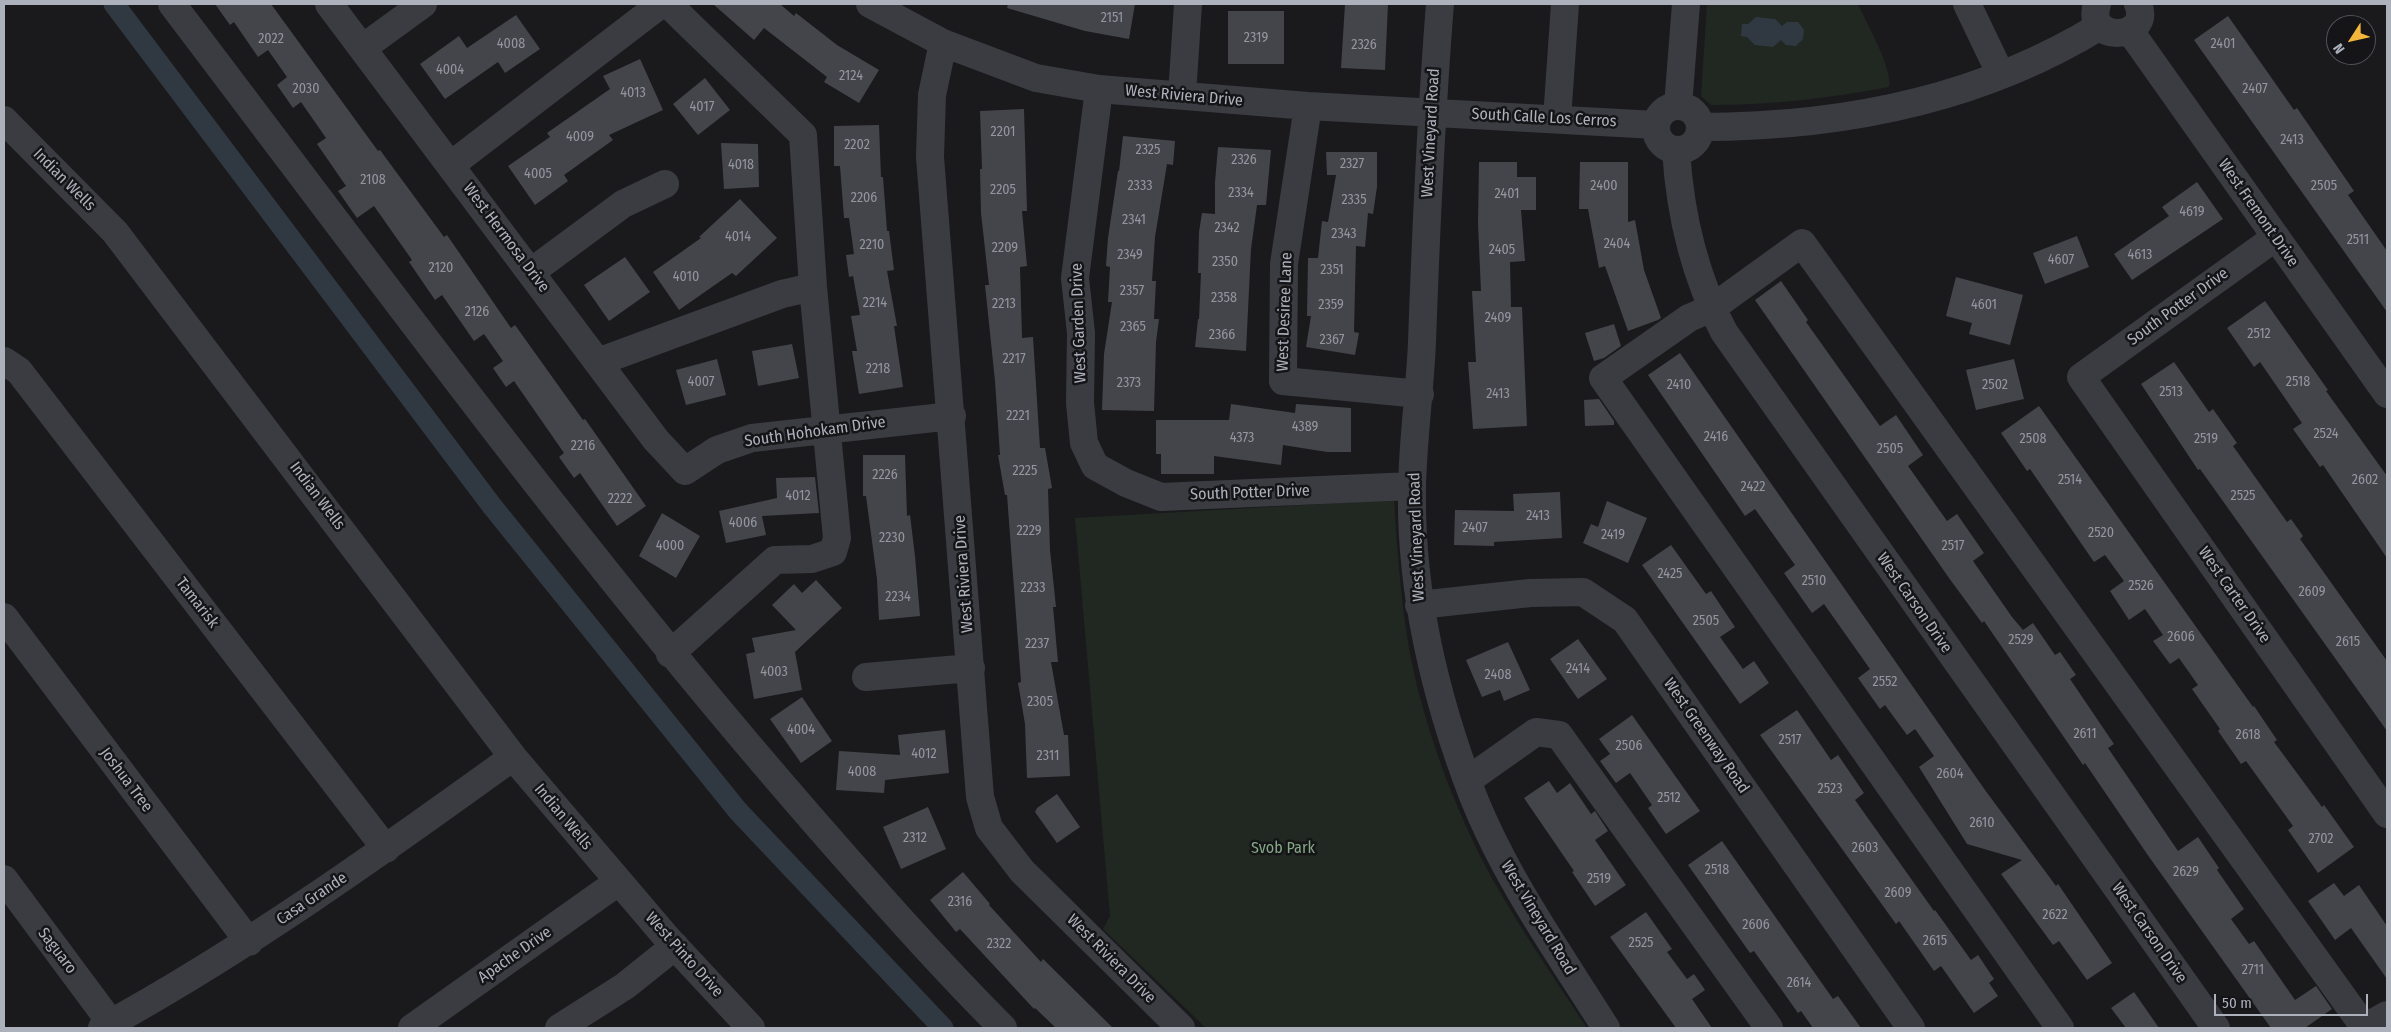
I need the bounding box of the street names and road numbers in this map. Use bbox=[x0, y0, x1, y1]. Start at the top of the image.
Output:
street label: West Vineyard Road bbox=[1418, 68, 1444, 198]
street label: West Riviera Drive bbox=[1124, 81, 1244, 111]
street label: South Calle Los Cerros bbox=[1471, 105, 1617, 131]
street label: Indian Wells bbox=[29, 145, 99, 215]
street label: West Fremont Drive bbox=[2214, 155, 2302, 271]
street label: West Hermosa Drive bbox=[459, 180, 553, 296]
street label: West Desiree Lane bbox=[1273, 252, 1297, 372]
street label: West Garden Drive bbox=[1067, 263, 1091, 383]
street label: South Potter Drive bbox=[2124, 264, 2232, 350]
street label: South Hohokam Drive bbox=[743, 413, 887, 451]
street label: Indian Wells bbox=[285, 458, 349, 534]
street label: West Vineyard Road bbox=[1405, 472, 1429, 602]
street label: South Potter Drive bbox=[1190, 481, 1310, 505]
street label: West Riviera Drive bbox=[950, 515, 978, 633]
street label: West Carter Drive bbox=[2194, 543, 2274, 647]
street label: West Carson Drive bbox=[1872, 549, 1956, 657]
street label: Tamarisk bbox=[171, 574, 223, 632]
street label: West Greenway Road bbox=[1659, 675, 1753, 797]
street label: Joshua Tree bbox=[95, 744, 157, 816]
street label: Indian Wells bbox=[530, 780, 596, 854]
street label: West Vineyard Road bbox=[1496, 858, 1580, 978]
street label: Casa Grande bbox=[273, 868, 351, 930]
street label: West Carson Drive bbox=[2107, 879, 2191, 987]
street label: West Pinto Drive bbox=[641, 909, 727, 1001]
street label: West Riviera Drive bbox=[1063, 911, 1159, 1007]
street label: Apache Drive bbox=[474, 923, 556, 987]
street label: Saguaro bbox=[33, 924, 81, 978]

